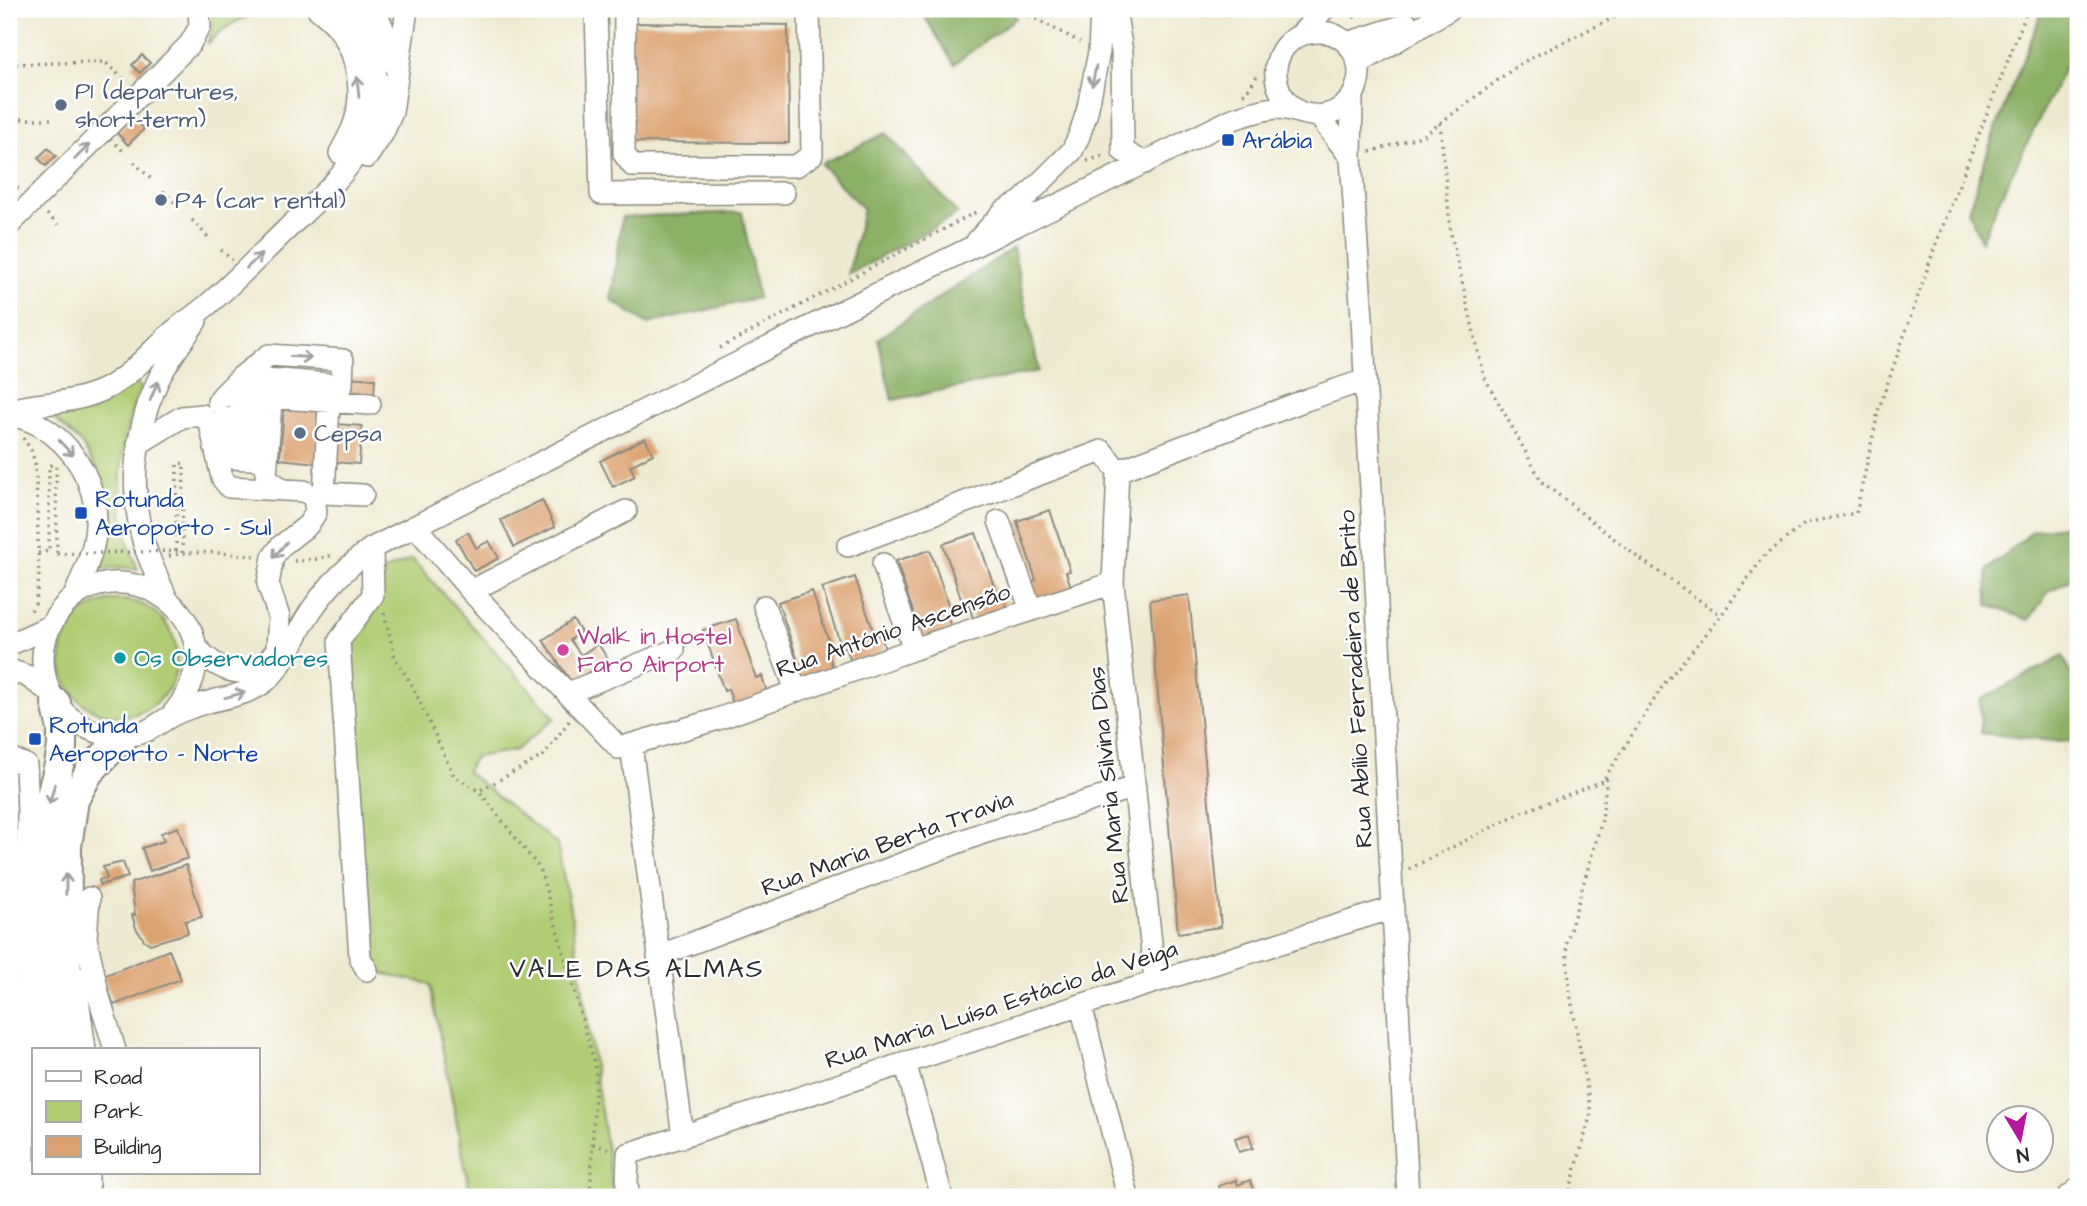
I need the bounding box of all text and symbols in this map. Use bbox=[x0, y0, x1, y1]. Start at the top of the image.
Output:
one-way arrow bbox=[1086, 64, 1100, 87]
place label: P1 (departures, short-term) bbox=[75, 75, 239, 137]
one-way arrow bbox=[351, 76, 364, 99]
marker: P1 (departures, short-term) bbox=[53, 97, 69, 113]
place label: Arábia bbox=[1242, 124, 1312, 158]
marker: Arábia bbox=[1220, 132, 1236, 148]
one-way arrow bbox=[73, 144, 90, 161]
place label: P4 (car rental) bbox=[175, 184, 346, 218]
marker: P4 (car rental) bbox=[153, 192, 169, 208]
one-way arrow bbox=[245, 253, 262, 270]
one-way arrow bbox=[289, 351, 312, 364]
one-way arrow bbox=[148, 381, 161, 403]
place label: Cepsa bbox=[314, 417, 382, 451]
marker: Cepsa bbox=[292, 425, 308, 441]
one-way arrow bbox=[58, 439, 75, 456]
place label: Rotunda Aeroporto - Sul bbox=[95, 483, 271, 545]
marker: Rotunda Aeroporto - Sul bbox=[73, 505, 89, 521]
street label: Rua Abílio Ferradeira de Brito bbox=[1330, 509, 1382, 849]
one-way arrow bbox=[272, 541, 288, 559]
street label: Rua António Ascensão bbox=[772, 575, 1016, 687]
place label: Walk in Hostel Faro Airport bbox=[577, 620, 732, 682]
place label: Os Observadores bbox=[134, 642, 328, 676]
marker: Walk in Hostel Faro Airport bbox=[555, 642, 571, 658]
marker: Os Observadores bbox=[112, 650, 128, 666]
street label: Rua Maria Silvina Dias bbox=[1080, 665, 1138, 905]
one-way arrow bbox=[224, 688, 246, 701]
place label: Rotunda Aeroporto - Norte bbox=[49, 709, 259, 771]
marker: Rotunda Aeroporto - Norte bbox=[27, 731, 43, 747]
one-way arrow bbox=[44, 783, 57, 805]
street label: Rua Maria Berta Travia bbox=[757, 783, 1018, 905]
one-way arrow bbox=[59, 873, 73, 896]
street label: Rua Maria Luísa Estácio da Veiga bbox=[821, 932, 1182, 1079]
district label: VALE DAS ALMAS bbox=[510, 951, 764, 987]
legend bbox=[32, 1048, 259, 1174]
text: Road bbox=[94, 1063, 142, 1092]
text: Park bbox=[94, 1097, 143, 1126]
north arrow bbox=[1986, 1104, 2056, 1174]
text: Building bbox=[94, 1133, 162, 1164]
text: N bbox=[2014, 1140, 2031, 1169]

